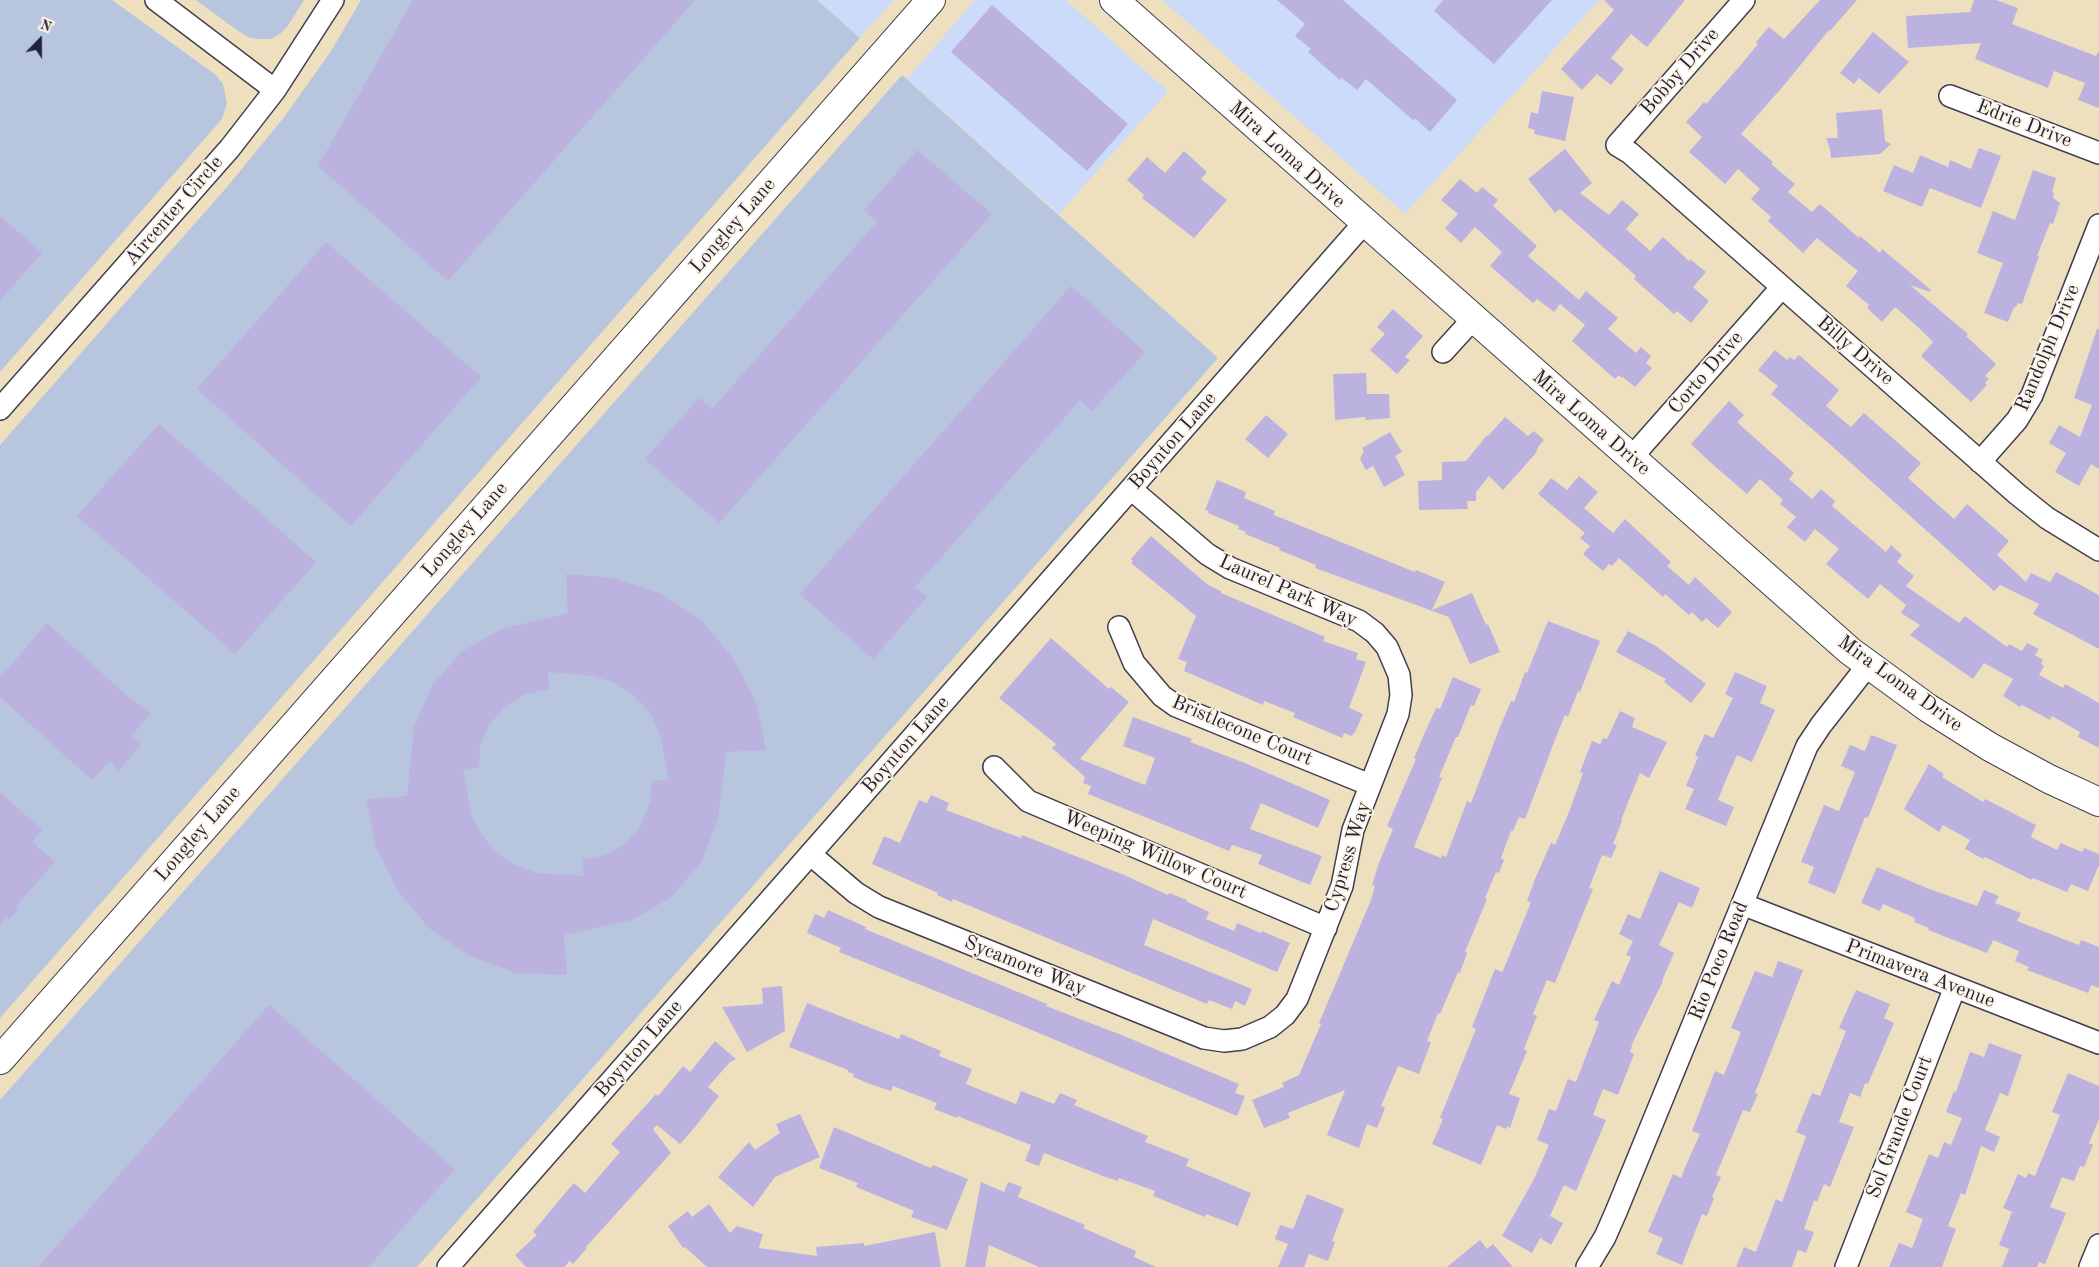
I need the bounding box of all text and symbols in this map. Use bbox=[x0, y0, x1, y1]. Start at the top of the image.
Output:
north arrow bbox=[15, 15, 65, 65]
text: N bbox=[38, 18, 53, 35]
street label: Bobby Drive bbox=[1635, 23, 1725, 121]
street label: Edrie Drive bbox=[1973, 95, 2075, 153]
street label: Mira Loma Drive bbox=[1224, 96, 1350, 214]
street label: Aircenter Circle bbox=[120, 151, 228, 271]
street label: Longley Lane bbox=[685, 173, 781, 279]
street label: Randolph Drive bbox=[2010, 281, 2086, 415]
street label: Billy Drive bbox=[1812, 311, 1898, 391]
street label: Corto Drive bbox=[1663, 327, 1749, 419]
street label: Mira Loma Drive bbox=[1527, 365, 1655, 481]
street label: Boynton Lane bbox=[1124, 387, 1222, 495]
street label: Longley Lane bbox=[417, 477, 513, 583]
street label: Laurel Park Way bbox=[1215, 550, 1361, 632]
street label: Mira Loma Drive bbox=[1833, 631, 1967, 737]
street label: Bristlecone Court bbox=[1168, 690, 1316, 772]
street label: Boynton Lane bbox=[857, 691, 955, 799]
street label: Longley Lane bbox=[150, 781, 246, 887]
street label: Cypress Way bbox=[1320, 799, 1376, 915]
street label: Weeping Willow Court bbox=[1059, 805, 1251, 905]
street label: Rio Poco Road bbox=[1684, 898, 1754, 1024]
street label: Sycamore Way bbox=[961, 931, 1089, 1001]
street label: Primavera Avenue bbox=[1842, 934, 1998, 1014]
street label: Boynton Lane bbox=[590, 995, 688, 1103]
street label: Sol Grande Court bbox=[1862, 1052, 1938, 1202]

